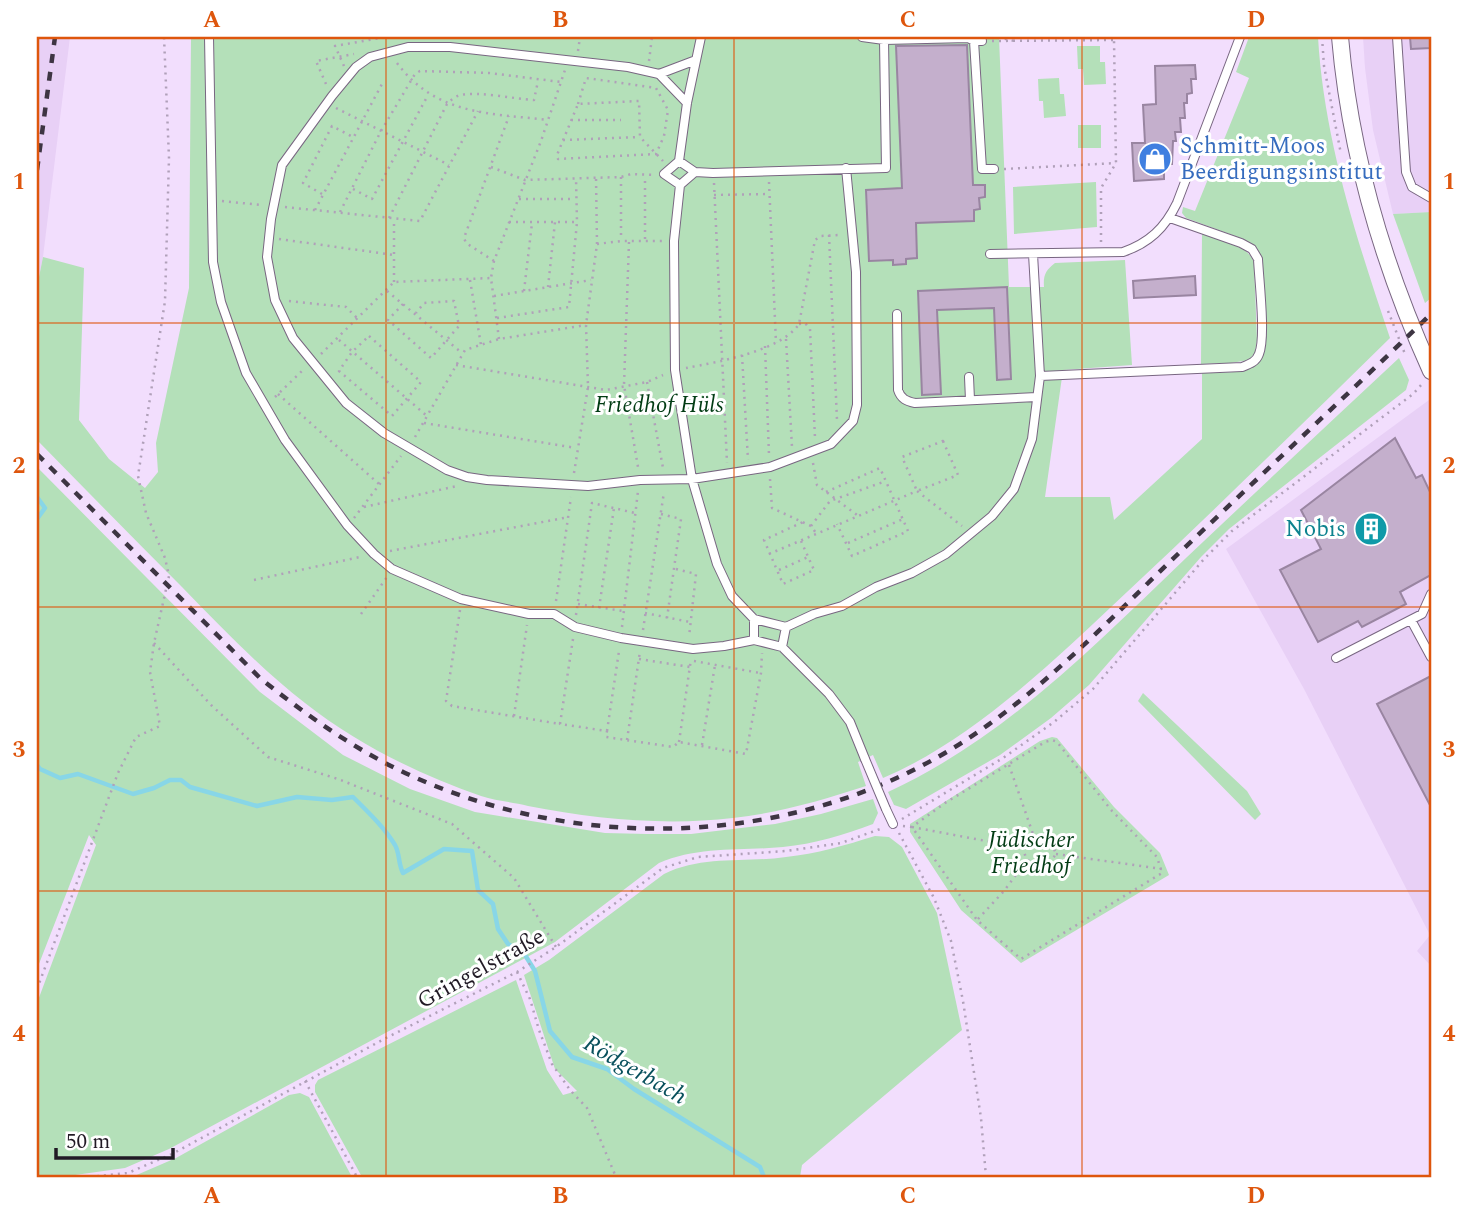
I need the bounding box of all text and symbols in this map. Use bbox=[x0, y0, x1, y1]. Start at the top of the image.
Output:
text: A bbox=[203, 3, 221, 38]
text: B bbox=[552, 3, 568, 38]
text: C bbox=[900, 3, 916, 38]
text: D bbox=[1247, 3, 1265, 38]
place label: Schmitt-Moos Beerdigungsinstitut bbox=[1180, 129, 1383, 190]
shop icon: Schmitt-Moos Beerdigungsinstitut bbox=[1136, 140, 1174, 178]
text: 1 bbox=[13, 165, 25, 200]
text: 1 bbox=[1443, 165, 1455, 200]
park label: Friedhof Hüls bbox=[594, 388, 724, 423]
text: 2 bbox=[13, 449, 26, 484]
text: 2 bbox=[1443, 449, 1456, 484]
building icon: Nobis bbox=[1352, 510, 1390, 548]
place label: Nobis bbox=[1285, 512, 1346, 547]
text: 3 bbox=[13, 733, 26, 768]
text: 3 bbox=[1443, 733, 1456, 768]
park label: Jüdischer Friedhof bbox=[986, 823, 1075, 884]
street label: Gringelstraße bbox=[411, 919, 551, 1019]
text: 4 bbox=[13, 1017, 26, 1052]
text: 4 bbox=[1443, 1017, 1456, 1052]
water label: Rödgerbach bbox=[576, 1026, 694, 1114]
scale bar bbox=[56, 1116, 173, 1160]
text: 50 m bbox=[66, 1126, 110, 1158]
text: A bbox=[203, 1179, 221, 1214]
text: B bbox=[552, 1179, 568, 1214]
text: C bbox=[900, 1179, 916, 1214]
text: D bbox=[1247, 1179, 1265, 1214]

